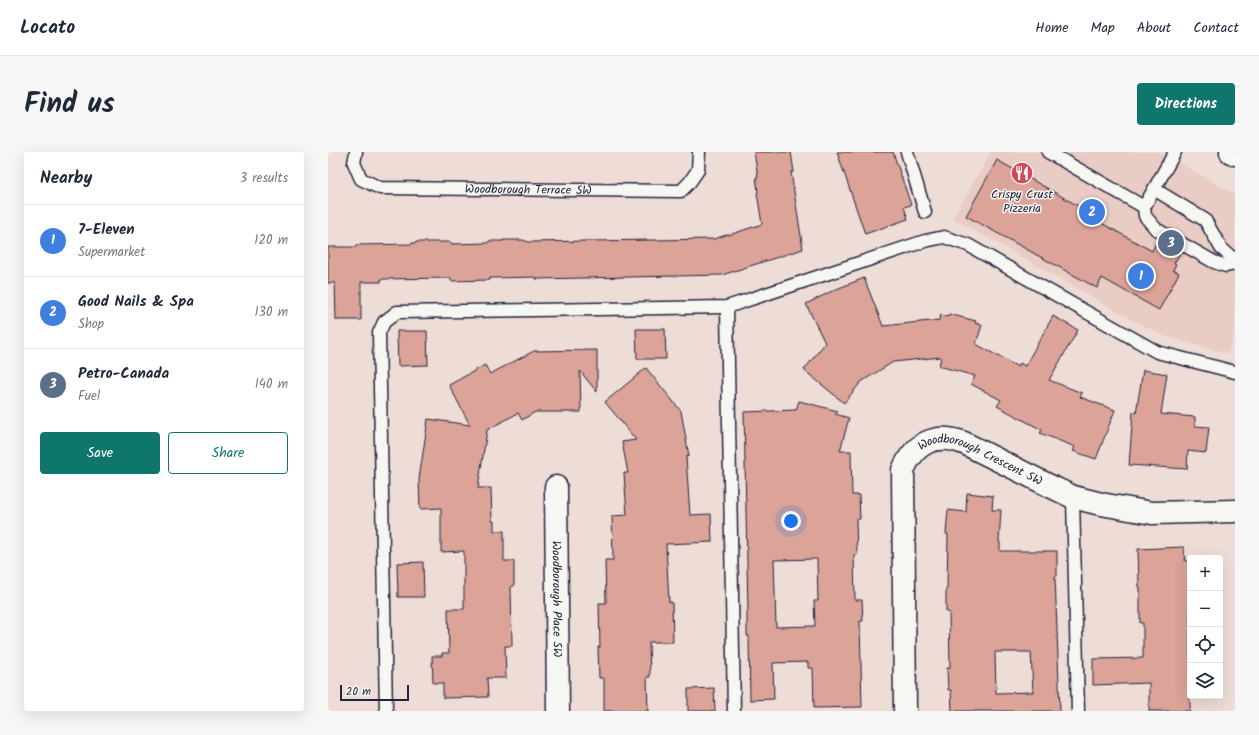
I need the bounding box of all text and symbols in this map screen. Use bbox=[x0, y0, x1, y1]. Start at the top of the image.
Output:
text: Locato bbox=[20, 13, 75, 43]
text: Home bbox=[1035, 17, 1069, 39]
text: Map bbox=[1091, 17, 1115, 39]
text: About bbox=[1137, 17, 1171, 39]
text: Contact bbox=[1193, 17, 1239, 39]
text: Find us bbox=[24, 82, 115, 127]
button: Directions bbox=[1137, 83, 1235, 125]
restaurant icon: Crispy Crust Pizzeria bbox=[1009, 160, 1035, 186]
text: Nearby bbox=[40, 165, 92, 192]
text: 3 results bbox=[240, 168, 288, 189]
street label: Woodborough Terrace SW bbox=[465, 180, 592, 200]
place label: Crispy Crust Pizzeria bbox=[991, 185, 1053, 218]
pin: 2 bbox=[1079, 197, 1105, 227]
text: 7-Eleven bbox=[78, 218, 135, 242]
pin: 3 bbox=[1158, 228, 1184, 258]
text: 1 bbox=[51, 230, 55, 251]
text: 120 m bbox=[254, 230, 288, 251]
text: Supermarket bbox=[78, 242, 145, 263]
pin: 1 bbox=[1128, 261, 1154, 291]
text: Good Nails & Spa bbox=[78, 290, 194, 314]
text: 2 bbox=[49, 302, 57, 323]
text: 130 m bbox=[254, 302, 288, 323]
text: Shop bbox=[78, 314, 104, 335]
text: Petro-Canada bbox=[78, 362, 169, 386]
text: 3 bbox=[49, 374, 57, 395]
text: 140 m bbox=[255, 374, 288, 395]
text: Fuel bbox=[78, 386, 100, 407]
street label: Woodborough Crescent SW bbox=[914, 430, 1046, 491]
button: Save bbox=[40, 432, 160, 474]
button: Share bbox=[168, 432, 288, 474]
your location bbox=[781, 511, 801, 531]
street label: Woodborough Place SW bbox=[546, 541, 567, 657]
map controls bbox=[1187, 555, 1223, 699]
button: + bbox=[1187, 555, 1223, 591]
button: − bbox=[1187, 591, 1223, 627]
button: locate bbox=[1187, 627, 1223, 663]
button: layers bbox=[1187, 663, 1223, 699]
scale bar bbox=[340, 683, 409, 702]
text: 20 m bbox=[346, 683, 371, 701]

